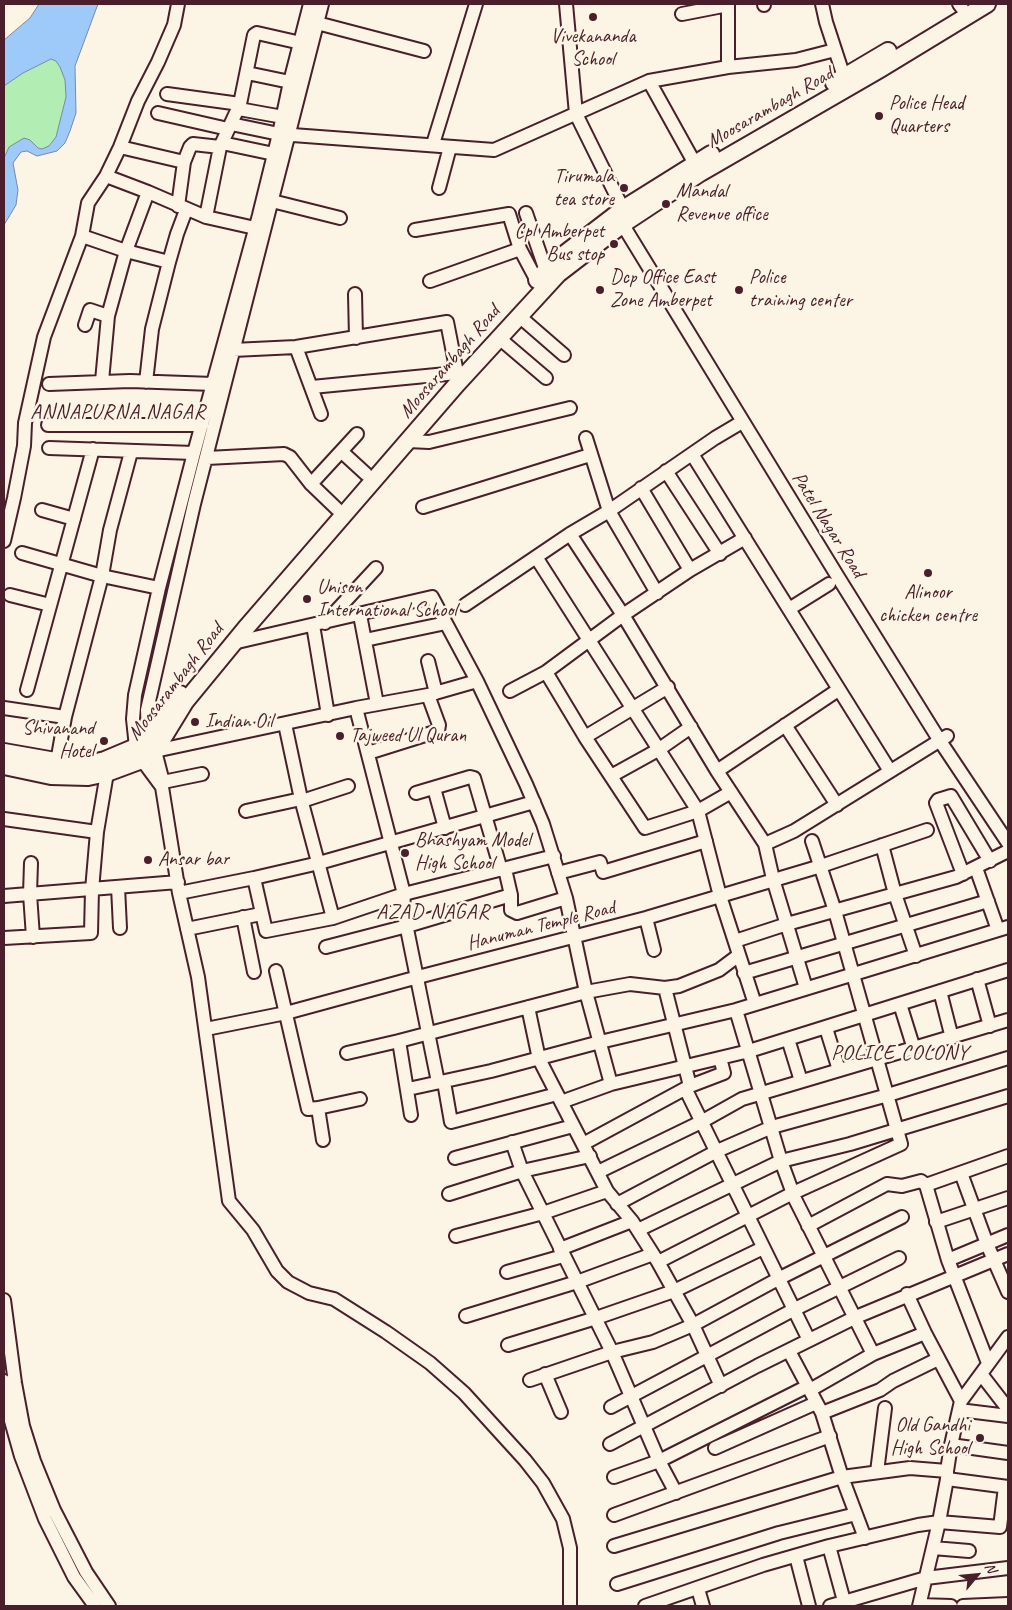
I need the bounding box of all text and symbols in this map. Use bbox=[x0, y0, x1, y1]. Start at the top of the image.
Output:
marker: Vivekananda School bbox=[587, 11, 599, 23]
place label: Vivekananda School bbox=[551, 25, 635, 72]
street label: Moosarambagh Road bbox=[703, 62, 837, 154]
place label: Police Head Quarters bbox=[889, 92, 964, 139]
marker: Police Head Quarters bbox=[873, 110, 885, 122]
place label: Tirumala tea store bbox=[554, 165, 614, 212]
place label: Mandal Revenue office bbox=[676, 180, 768, 227]
marker: Tirumala tea store bbox=[618, 182, 630, 194]
marker: Mandal Revenue office bbox=[660, 198, 672, 210]
place label: Cpl Amberpet Bus stop bbox=[514, 220, 604, 267]
marker: Cpl Amberpet Bus stop bbox=[608, 238, 620, 250]
place label: Dcp Office East Zone Amberpet bbox=[610, 266, 715, 313]
place label: Police training center bbox=[749, 266, 852, 313]
marker: Dcp Office East Zone Amberpet bbox=[594, 284, 606, 296]
marker: Police training center bbox=[733, 284, 745, 296]
street label: Moosarambagh Road bbox=[394, 301, 506, 423]
district label: ANNAPURNA NAGAR bbox=[29, 399, 207, 425]
street label: Patel Nagar Road bbox=[786, 468, 870, 582]
marker: Alinoor chicken centre bbox=[922, 567, 934, 579]
place label: Unison International School bbox=[317, 576, 457, 623]
place label: Alinoor chicken centre bbox=[879, 581, 977, 628]
marker: Unison International School bbox=[301, 593, 313, 605]
street label: Moosarambagh Road bbox=[123, 619, 229, 745]
place label: Indian Oil bbox=[205, 710, 273, 734]
marker: Indian Oil bbox=[189, 716, 201, 728]
place label: Shivanand Hotel bbox=[22, 717, 94, 764]
place label: Tajweed Ul Quran bbox=[350, 724, 466, 748]
marker: Tajweed Ul Quran bbox=[334, 730, 346, 742]
marker: Shivanand Hotel bbox=[98, 735, 110, 747]
place label: Bhashyam Model High School bbox=[415, 829, 530, 876]
marker: Bhashyam Model High School bbox=[399, 847, 411, 859]
place label: Ansar bar bbox=[158, 848, 229, 872]
marker: Ansar bar bbox=[142, 854, 154, 866]
street label: Hanuman Temple Road bbox=[465, 896, 617, 956]
district label: AZAD NAGAR bbox=[375, 899, 491, 925]
district label: POLICE COLONY bbox=[830, 1040, 970, 1066]
place label: Old Gandhi High School bbox=[891, 1414, 970, 1461]
marker: Old Gandhi High School bbox=[974, 1432, 986, 1444]
north arrow bbox=[952, 1550, 1002, 1600]
text: N bbox=[981, 1560, 1000, 1576]

